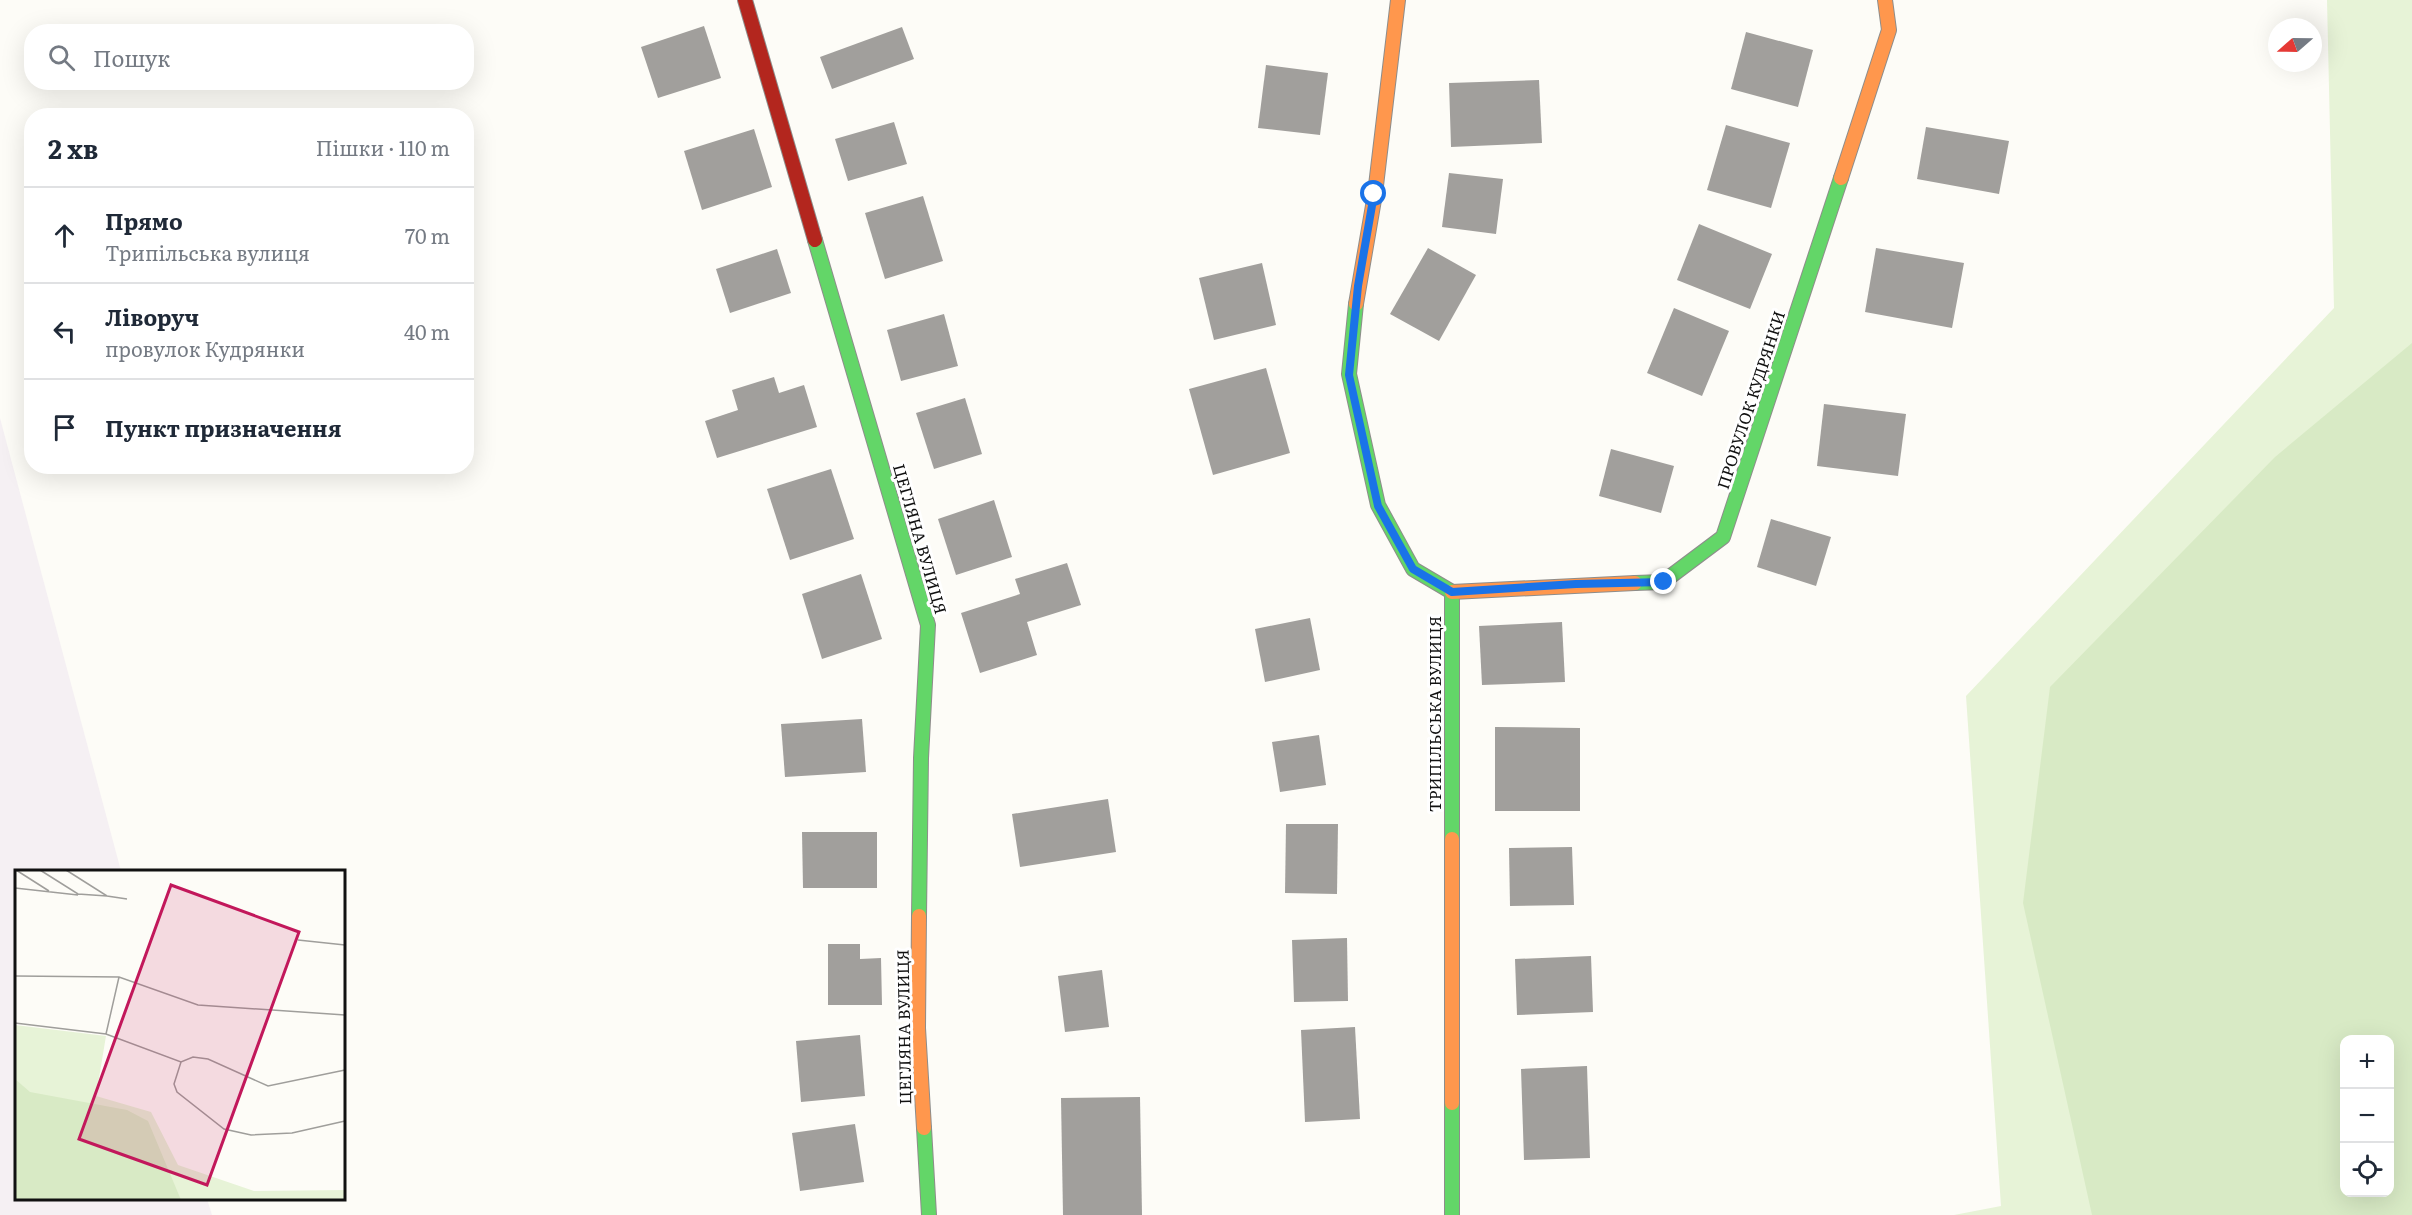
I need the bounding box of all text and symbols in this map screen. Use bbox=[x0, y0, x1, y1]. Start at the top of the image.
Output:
north arrow bbox=[2268, 18, 2322, 72]
search box bbox=[24, 24, 474, 90]
icon: search bbox=[45, 41, 78, 74]
text: Пошук bbox=[93, 41, 170, 74]
text: 2 хв bbox=[48, 128, 98, 167]
text: Пішки · 110 m bbox=[316, 132, 450, 162]
route start bbox=[1360, 180, 1386, 206]
text: Прямо bbox=[105, 204, 183, 237]
icon: ahead bbox=[48, 219, 81, 252]
text: 70 m bbox=[405, 220, 450, 250]
text: Трипільська вулиця bbox=[105, 237, 310, 267]
text: Ліворуч bbox=[105, 300, 199, 333]
street label: ПРОВУЛОК КУДРЯНКИ bbox=[1710, 307, 1790, 492]
icon: left bbox=[48, 315, 81, 348]
text: 40 m bbox=[404, 316, 450, 346]
text: провулок Кудрянки bbox=[105, 333, 305, 363]
icon: arrive bbox=[48, 411, 81, 444]
text: Пункт призначення bbox=[105, 411, 342, 444]
street label: ЦЕГЛЯНА ВУЛИЦЯ bbox=[888, 461, 954, 617]
route end bbox=[1650, 568, 1676, 594]
street label: ТРИПІЛЬСЬКА ВУЛИЦЯ bbox=[1422, 616, 1446, 812]
inset map bbox=[15, 870, 345, 1200]
street label: ЦЕГЛЯНА ВУЛИЦЯ bbox=[890, 949, 916, 1105]
map controls bbox=[2340, 1035, 2394, 1197]
button: + bbox=[2340, 1035, 2394, 1089]
button: − bbox=[2340, 1089, 2394, 1143]
button: locate bbox=[2340, 1143, 2394, 1197]

